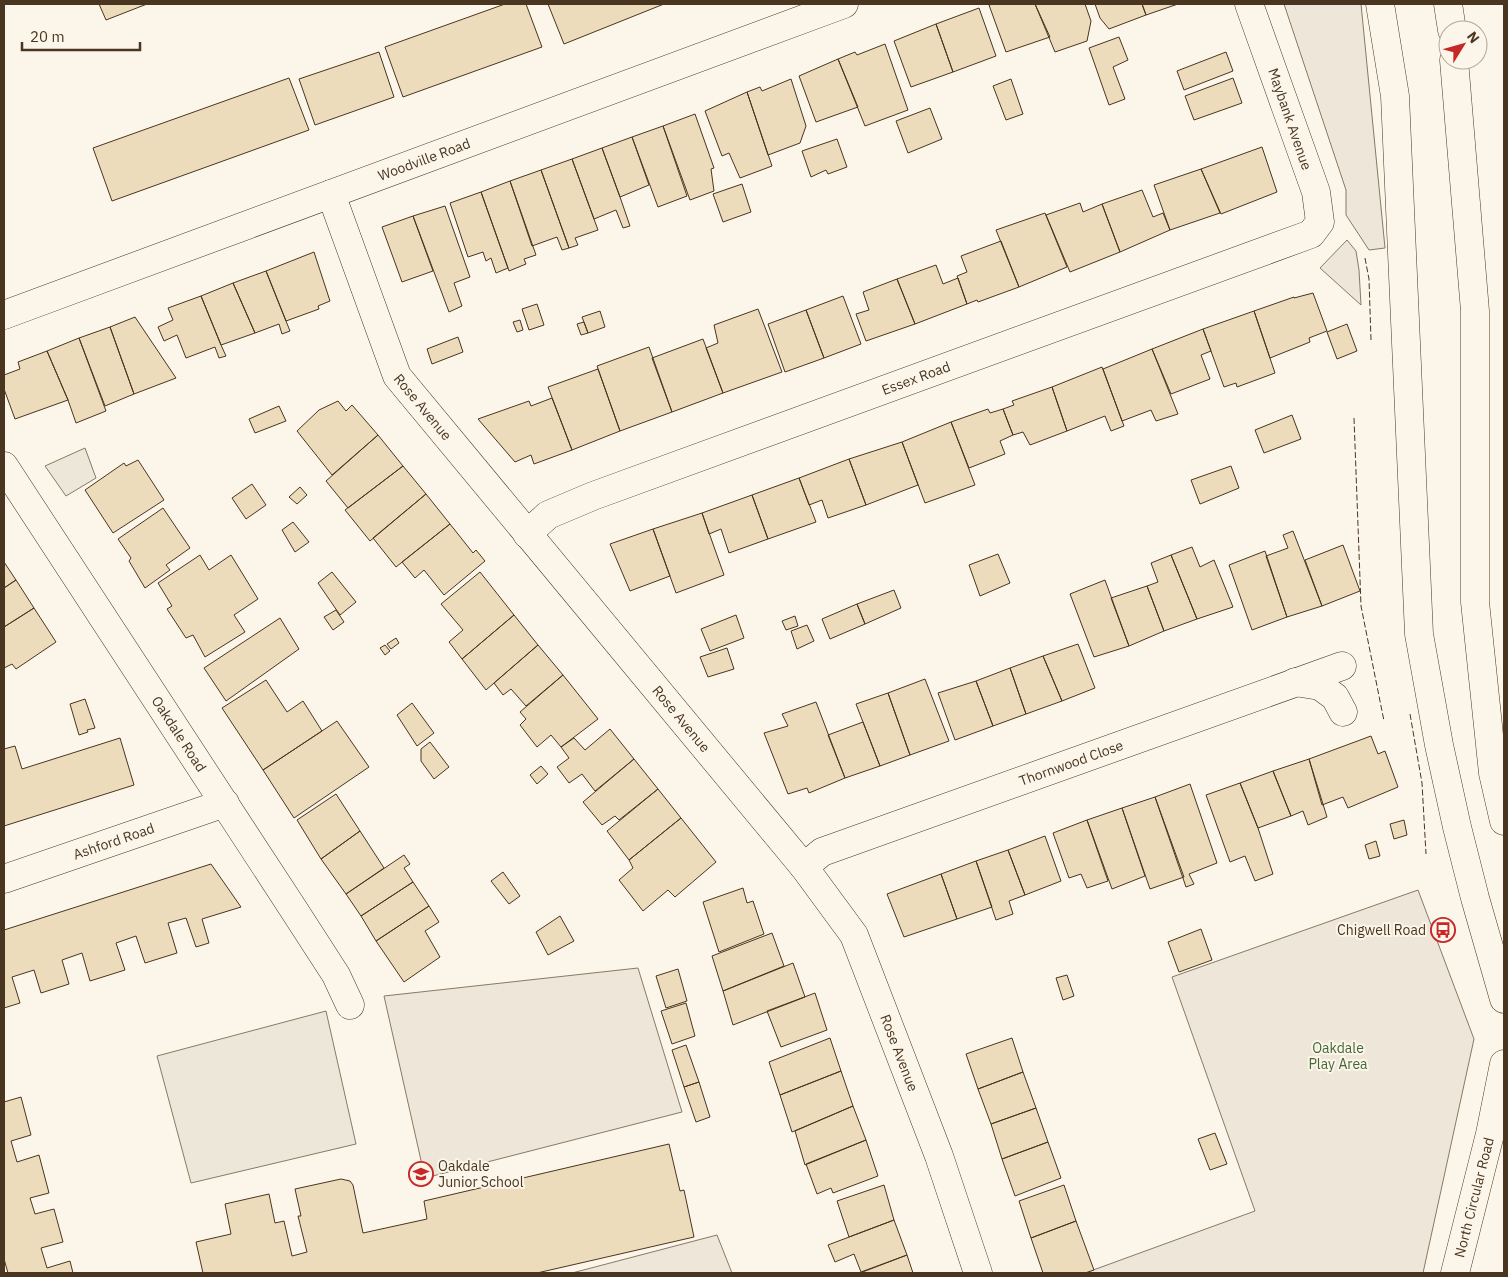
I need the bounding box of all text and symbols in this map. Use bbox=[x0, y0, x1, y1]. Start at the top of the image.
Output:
scale bar bbox=[22, 20, 140, 52]
north arrow bbox=[1438, 20, 1488, 70]
text: 20 m bbox=[30, 27, 65, 46]
text: N bbox=[1463, 28, 1484, 47]
street label: Maybank Avenue bbox=[1264, 66, 1316, 173]
street label: Woodville Road bbox=[375, 134, 473, 185]
street label: Essex Road bbox=[879, 357, 953, 399]
street label: Rose Avenue bbox=[390, 370, 456, 444]
street label: Rose Avenue bbox=[648, 682, 714, 756]
street label: Oakdale Road bbox=[148, 692, 210, 775]
street label: Thornwood Close bbox=[1017, 736, 1126, 790]
street label: Ashford Road bbox=[71, 819, 157, 864]
bus stop icon: Chigwell Road bbox=[1430, 917, 1456, 943]
place label: Chigwell Road bbox=[1337, 921, 1426, 939]
street label: Rose Avenue bbox=[876, 1012, 922, 1094]
park label: Oakdale Play Area bbox=[1308, 1039, 1368, 1073]
street label: North Circular Road bbox=[1450, 1135, 1498, 1259]
place label: Oakdale Junior School bbox=[438, 1157, 524, 1191]
school or university icon: Oakdale Junior School bbox=[408, 1161, 434, 1187]

